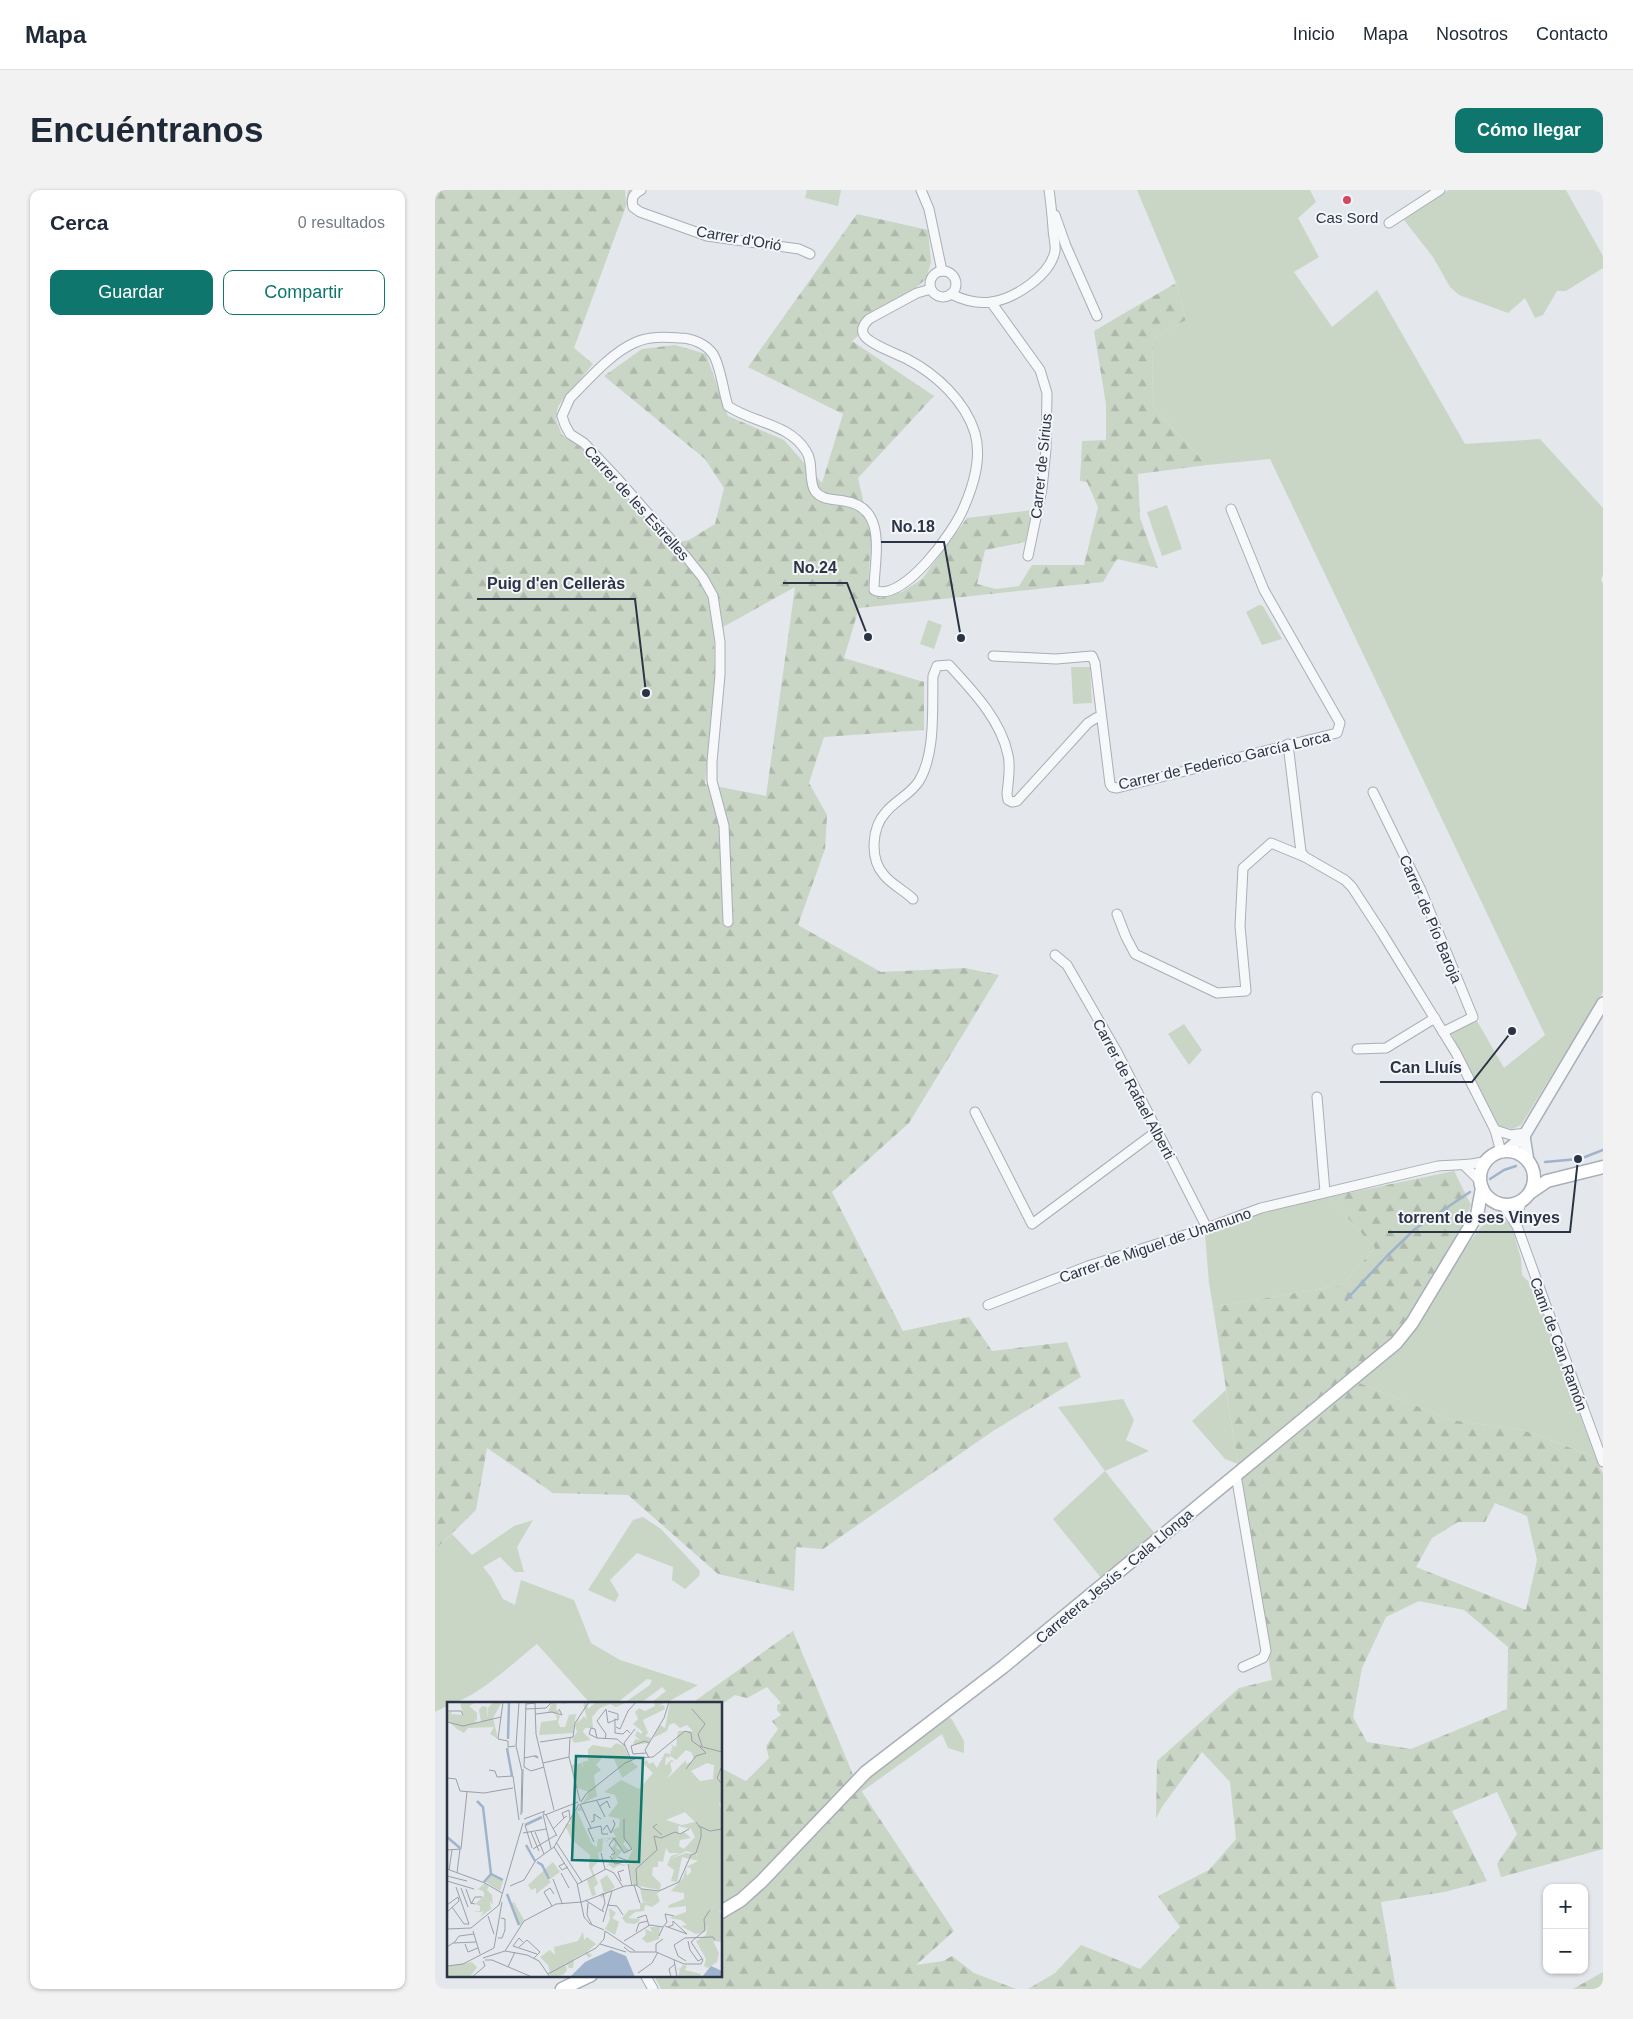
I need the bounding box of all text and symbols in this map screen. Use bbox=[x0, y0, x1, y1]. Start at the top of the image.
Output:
text: Mapa bbox=[25, 21, 86, 48]
text: Inicio bbox=[1293, 24, 1335, 44]
text: Mapa bbox=[1363, 24, 1408, 44]
text: Nosotros bbox=[1436, 24, 1508, 44]
text: Contacto bbox=[1536, 24, 1608, 44]
button: Cómo llegar bbox=[1455, 108, 1603, 153]
text: Encuéntranos bbox=[30, 110, 263, 149]
marker: Cas Sord bbox=[1341, 194, 1353, 206]
place label: Cas Sord bbox=[1316, 209, 1378, 226]
text: Cerca bbox=[50, 211, 108, 234]
text: 0 resultados bbox=[298, 214, 385, 231]
street label: Carrer d'Orió bbox=[695, 222, 783, 254]
button: Guardar bbox=[50, 270, 213, 315]
button: Compartir bbox=[223, 270, 385, 315]
street label: Carrer de Sírius bbox=[1027, 412, 1055, 520]
street label: Carrer de les Estrelles bbox=[581, 442, 693, 564]
callout: No.18 bbox=[881, 511, 944, 542]
text: No.18 bbox=[891, 518, 935, 535]
callout: No.24 bbox=[783, 552, 847, 583]
text: No.24 bbox=[793, 559, 837, 576]
callout: Puig d'en Celleràs bbox=[477, 568, 635, 599]
text: Puig d'en Celleràs bbox=[487, 575, 625, 592]
street label: Carrer de Federico García Lorca bbox=[1116, 727, 1332, 793]
street label: Carrer de Pío Baroja bbox=[1396, 852, 1466, 986]
street label: Carrer de Rafael Alberti bbox=[1090, 1016, 1178, 1162]
callout: Can Lluís bbox=[1380, 1051, 1472, 1082]
text: Can Lluís bbox=[1390, 1059, 1462, 1076]
callout: torrent de ses Vinyes bbox=[1388, 1201, 1570, 1232]
street label: Carrer de Miguel de Unamuno bbox=[1057, 1204, 1253, 1286]
text: torrent de ses Vinyes bbox=[1398, 1209, 1560, 1226]
street label: Camí de Can Ramón bbox=[1527, 1275, 1591, 1413]
street label: Carretera Jesús - Cala Llonga bbox=[1032, 1505, 1197, 1647]
inset map bbox=[447, 1702, 723, 1976]
map controls bbox=[1543, 1884, 1588, 1974]
button: + bbox=[1543, 1884, 1588, 1929]
button: − bbox=[1543, 1929, 1588, 1974]

